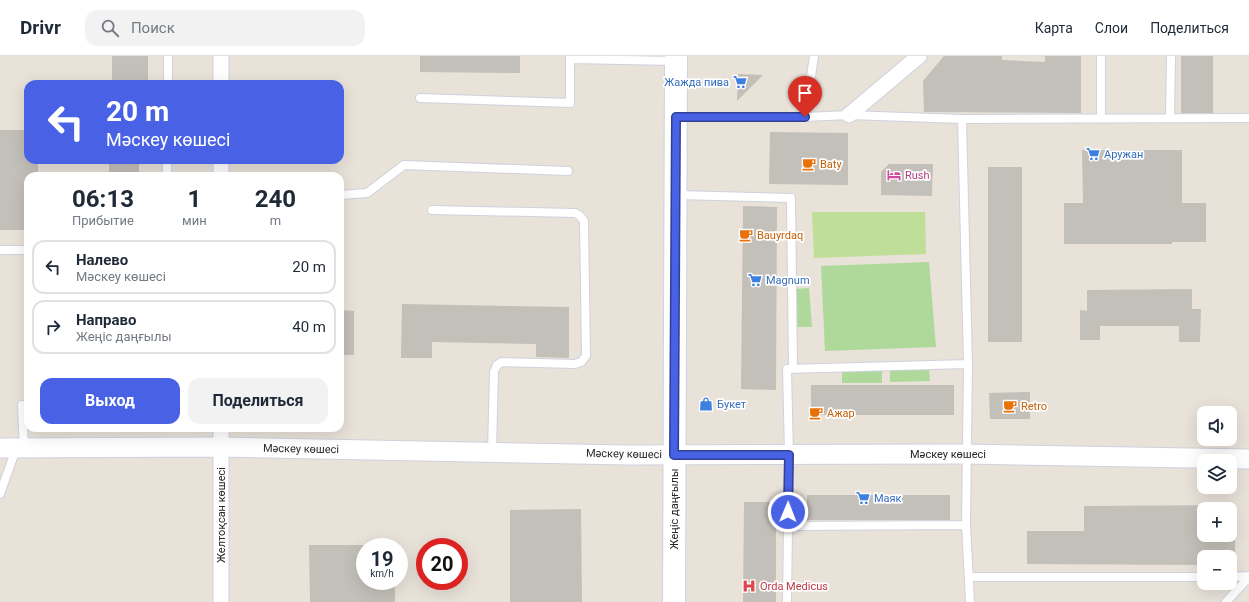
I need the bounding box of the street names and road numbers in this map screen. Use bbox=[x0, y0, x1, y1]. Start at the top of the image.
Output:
street label: Мәскеу көшесі bbox=[263, 442, 339, 456]
street label: Мәскеу көшесі bbox=[586, 447, 662, 461]
street label: Мәскеу көшесі bbox=[910, 448, 986, 461]
street label: Желтоқсан көшесі bbox=[215, 467, 228, 563]
street label: Жеңіс даңғылы bbox=[668, 469, 681, 549]

